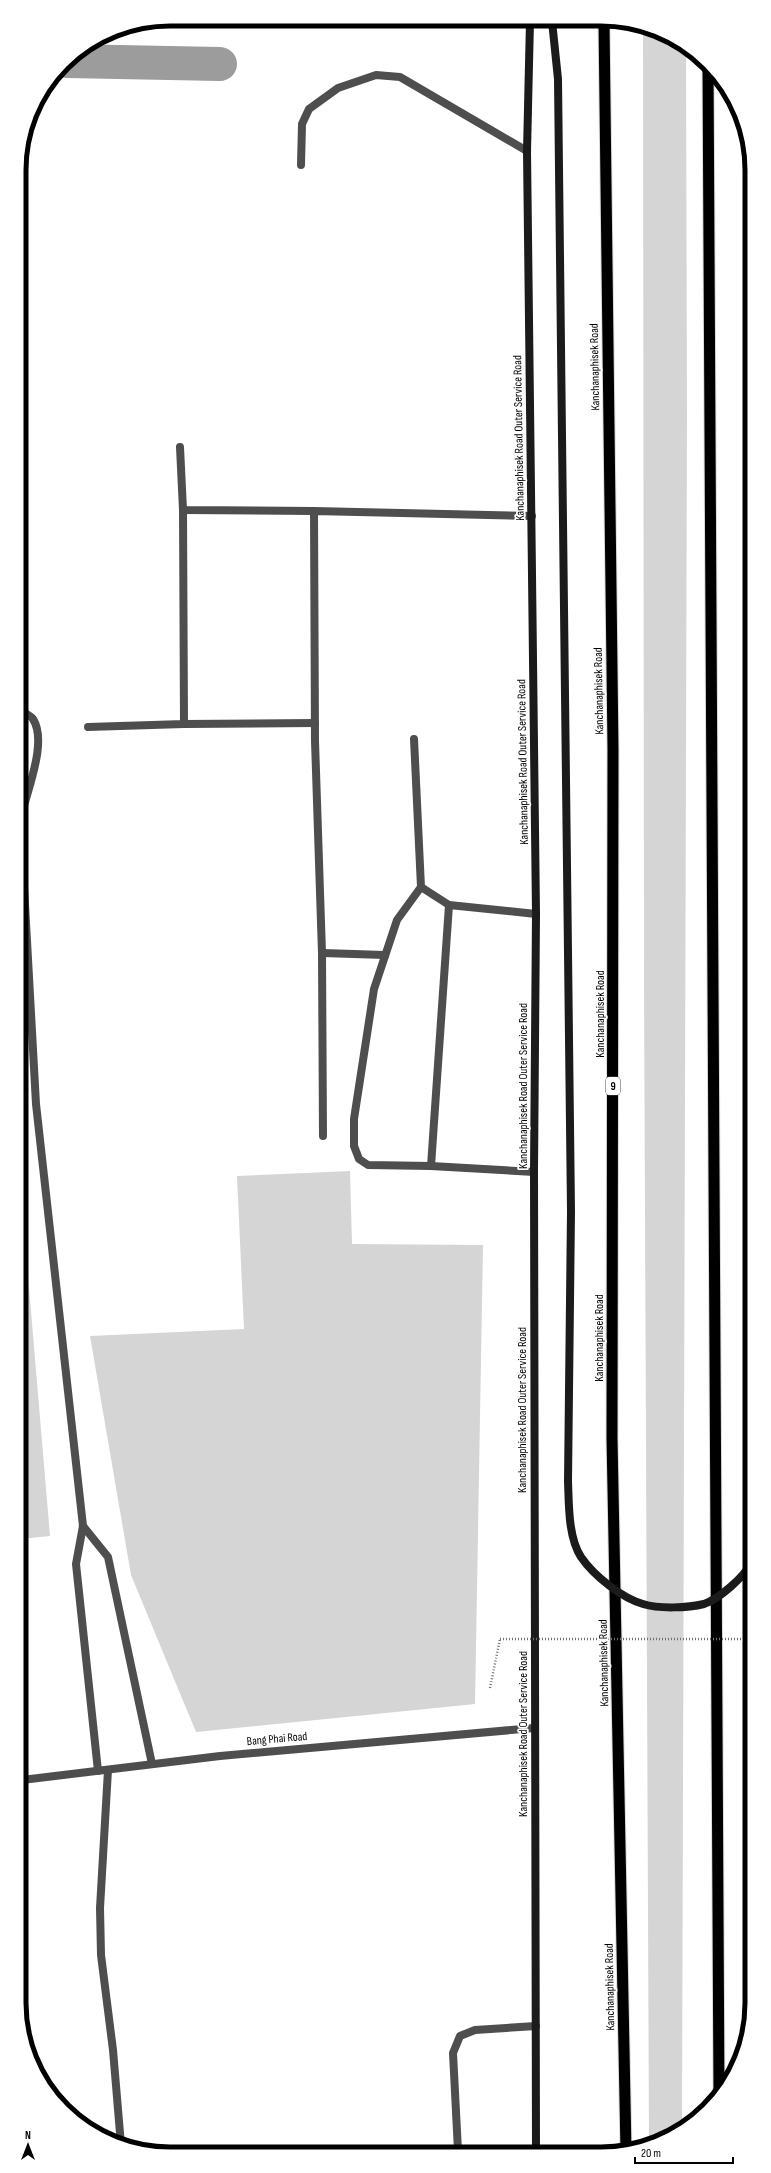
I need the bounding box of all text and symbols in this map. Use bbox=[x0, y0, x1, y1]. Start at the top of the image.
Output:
street label: Kanchanaphisek Road bbox=[587, 323, 603, 411]
street label: Kanchanaphisek Road Outer Service Road bbox=[510, 355, 528, 521]
street label: Kanchanaphisek Road bbox=[591, 647, 607, 735]
street label: Kanchanaphisek Road Outer Service Road bbox=[514, 679, 532, 845]
street label: Kanchanaphisek Road bbox=[593, 970, 608, 1058]
street label: Kanchanaphisek Road Outer Service Road bbox=[516, 1003, 531, 1169]
road number: 9 bbox=[606, 1077, 620, 1095]
street label: Kanchanaphisek Road bbox=[592, 1294, 607, 1382]
street label: Kanchanaphisek Road Outer Service Road bbox=[515, 1327, 530, 1493]
street label: Kanchanaphisek Road bbox=[596, 1619, 612, 1707]
street label: Kanchanaphisek Road Outer Service Road bbox=[516, 1651, 531, 1817]
street label: Bang Phai Road bbox=[246, 1729, 308, 1749]
street label: Kanchanaphisek Road bbox=[602, 1943, 618, 2031]
north arrow bbox=[8, 2125, 48, 2165]
text: N bbox=[25, 2129, 31, 2142]
scale bar bbox=[635, 2139, 733, 2165]
text: 20 m bbox=[641, 2146, 661, 2161]

